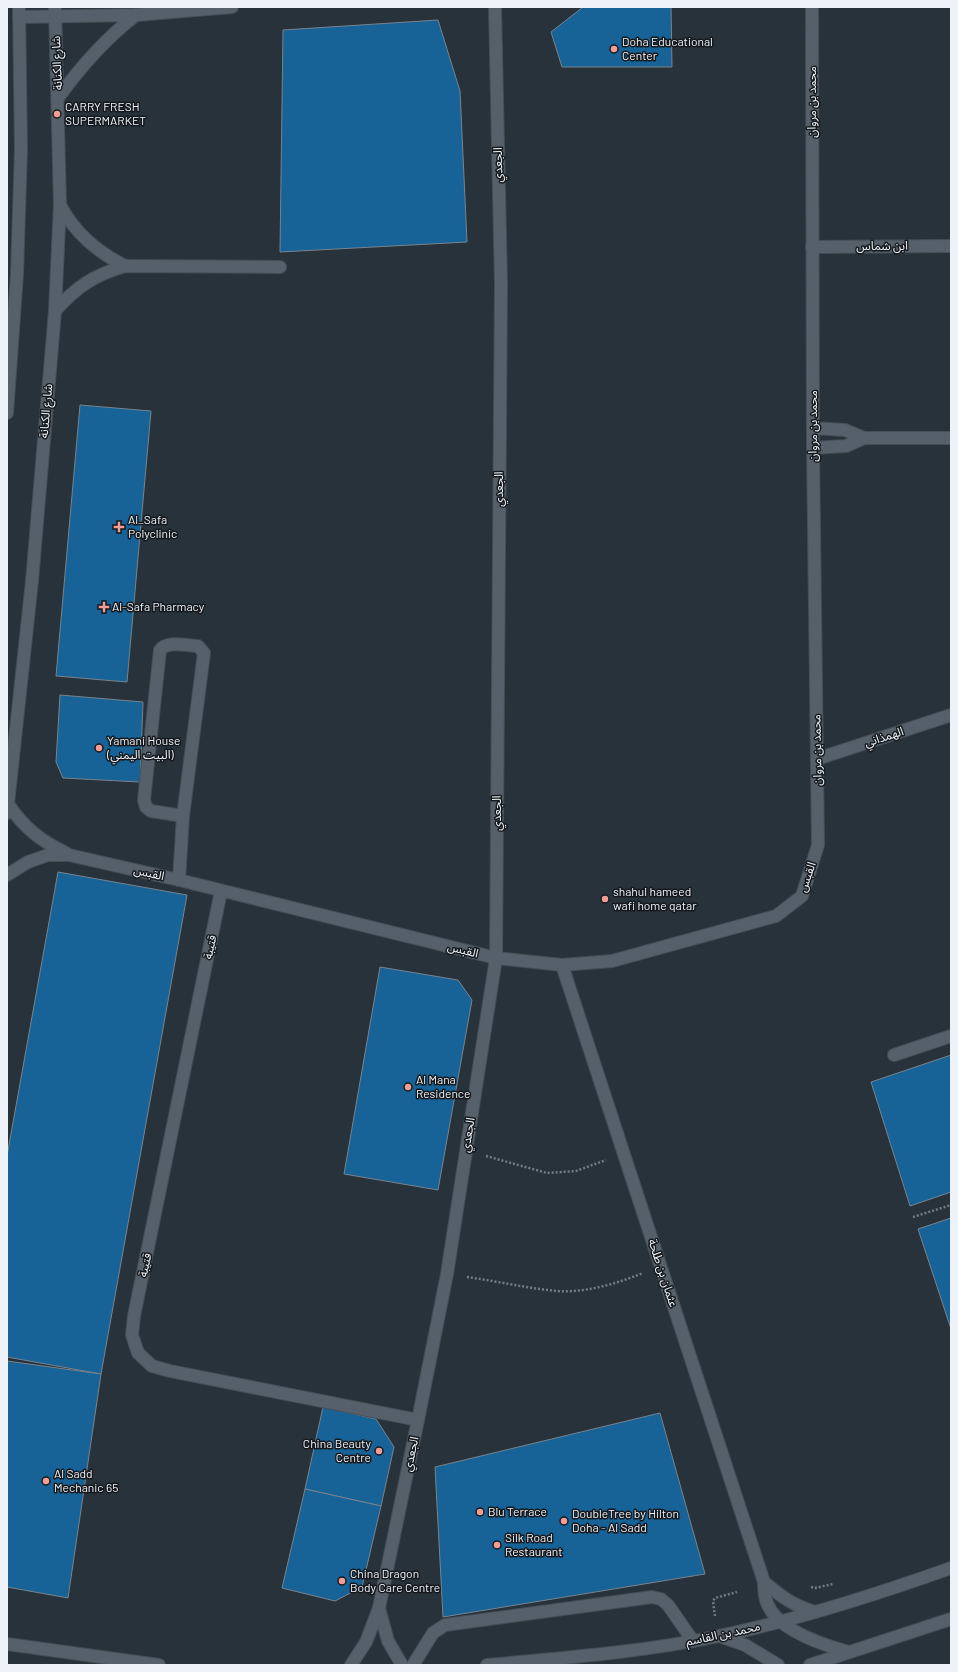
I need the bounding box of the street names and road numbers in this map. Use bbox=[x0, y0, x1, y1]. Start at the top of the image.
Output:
street label: شارع الكنانة bbox=[48, 35, 67, 91]
street label: محمد بن مروان bbox=[804, 66, 819, 138]
street label: الجعدي bbox=[490, 147, 508, 183]
street label: ابن شماس bbox=[856, 238, 908, 253]
street label: شارع الكنانة bbox=[36, 383, 57, 439]
street label: محمد بن مروان bbox=[805, 390, 820, 462]
street label: الجعدي bbox=[491, 471, 509, 507]
street label: محمد بن مروان bbox=[808, 714, 825, 786]
street label: الهمذاني bbox=[862, 723, 906, 753]
street label: الجعدي bbox=[489, 795, 507, 831]
street label: القبس bbox=[794, 859, 819, 894]
street label: القبس bbox=[132, 862, 166, 883]
street label: قتيبة bbox=[200, 933, 219, 960]
street label: القبس bbox=[446, 938, 480, 961]
street label: الجعدي bbox=[457, 1116, 480, 1154]
street label: عثمان بن طلحة bbox=[645, 1237, 682, 1309]
street label: قتيبة bbox=[135, 1251, 154, 1278]
street label: الجعدي bbox=[399, 1435, 424, 1473]
street label: محمد بن القاسم bbox=[684, 1618, 762, 1651]

